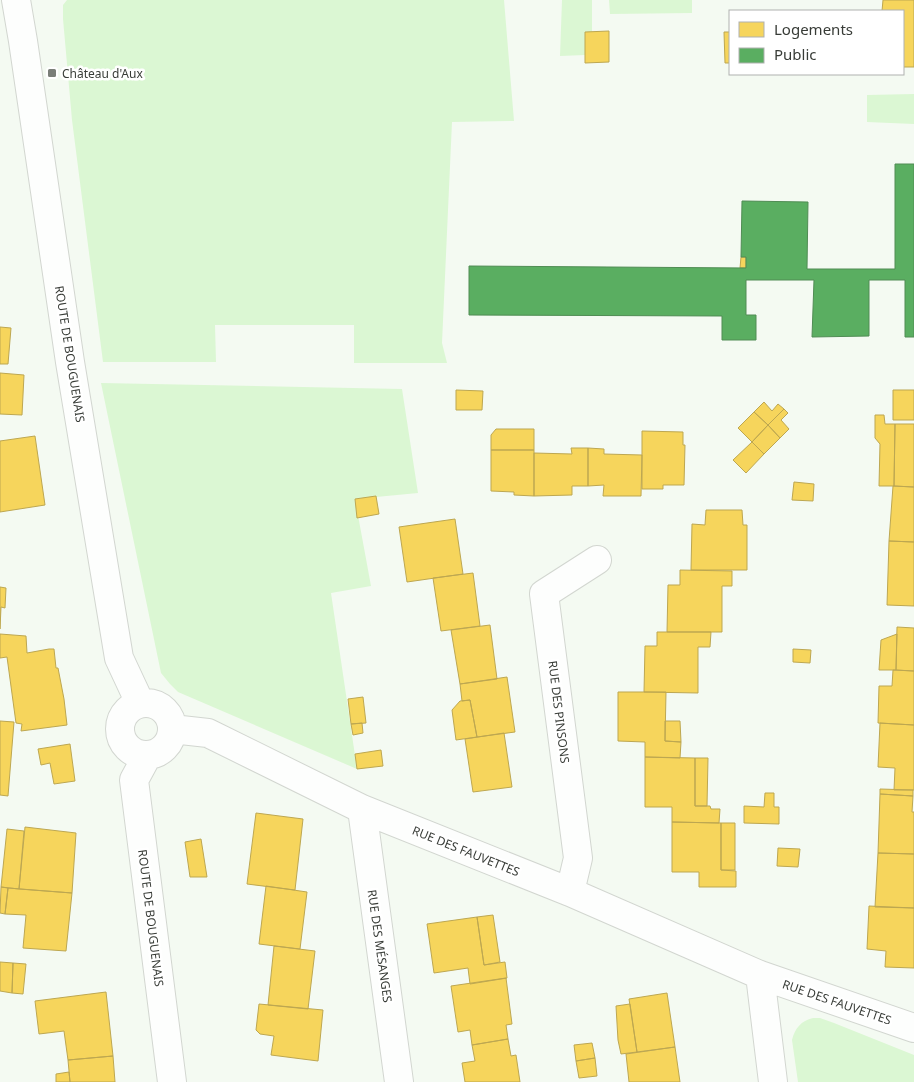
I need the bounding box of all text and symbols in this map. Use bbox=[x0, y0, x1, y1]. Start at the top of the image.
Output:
legend bbox=[729, 10, 904, 75]
text: Logements bbox=[774, 19, 853, 39]
text: Public bbox=[774, 44, 817, 64]
place label: Château d'Aux bbox=[62, 65, 143, 82]
marker: Château d'Aux bbox=[46, 67, 58, 79]
street label: ROUTE DE BOUGUENAIS bbox=[51, 284, 89, 424]
street label: RUE DES PINSONS bbox=[544, 660, 574, 765]
street label: RUE DES FAUVETTES bbox=[410, 822, 523, 880]
street label: ROUTE DE BOUGUENAIS bbox=[134, 848, 168, 988]
street label: RUE DES MÉSANGES bbox=[364, 888, 396, 1004]
street label: RUE DES FAUVETTES bbox=[780, 975, 894, 1029]

